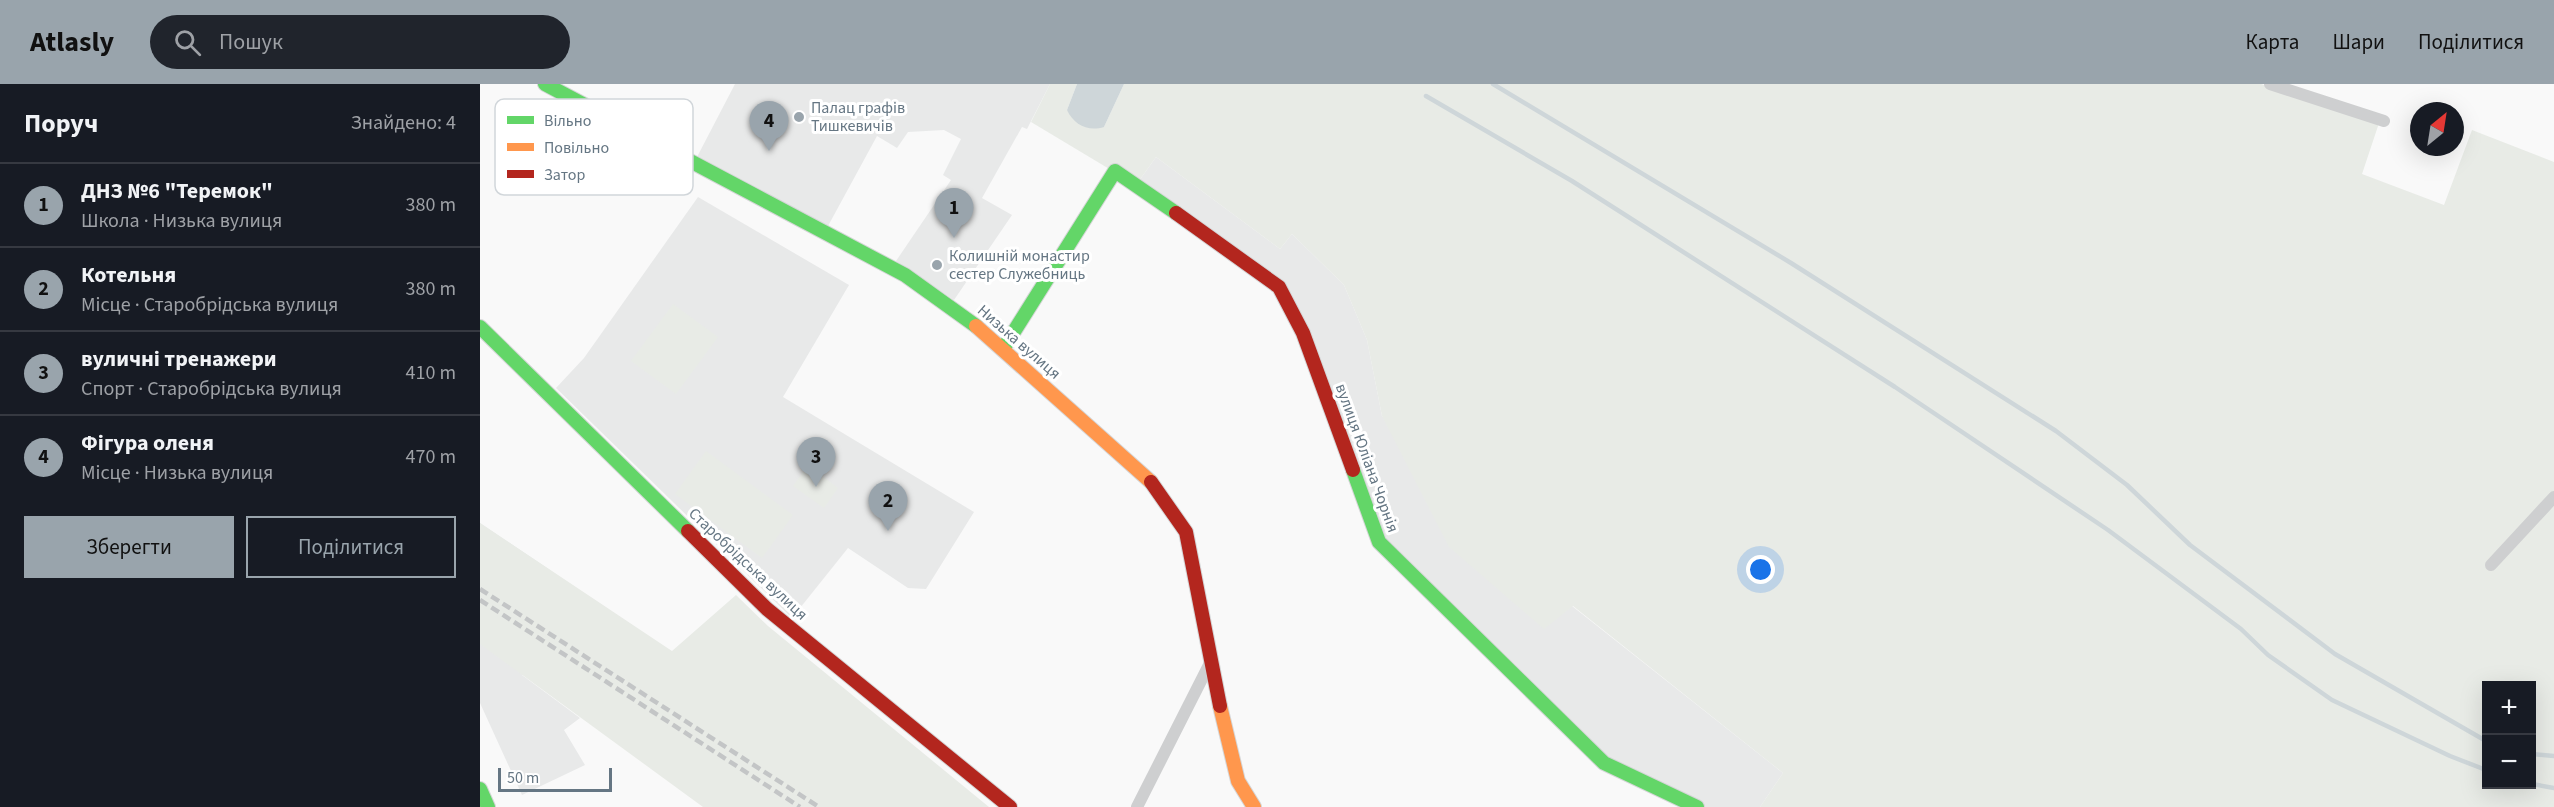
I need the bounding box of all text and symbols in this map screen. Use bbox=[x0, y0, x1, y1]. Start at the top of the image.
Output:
search box bbox=[150, 15, 570, 69]
text: Atlasly bbox=[30, 22, 114, 62]
icon: search bbox=[171, 26, 204, 59]
text: Пошук bbox=[219, 26, 283, 58]
text: Карта bbox=[2246, 27, 2299, 57]
text: Шари bbox=[2332, 27, 2385, 57]
text: Поділитися bbox=[2418, 27, 2524, 57]
place label: Палац графів Тишкевичів bbox=[811, 97, 905, 137]
legend bbox=[495, 99, 693, 195]
pin: 4 bbox=[750, 101, 788, 151]
north arrow bbox=[2410, 102, 2464, 156]
text: Поруч bbox=[24, 105, 98, 142]
text: Знайдено: 4 bbox=[351, 109, 456, 137]
text: Вільно bbox=[544, 110, 591, 132]
marker: Палац графів Тишкевичів bbox=[792, 110, 806, 124]
text: Повільно bbox=[544, 137, 609, 159]
text: Затор bbox=[544, 164, 585, 186]
text: ДНЗ №6 "Теремок" bbox=[81, 175, 273, 207]
pin: 1 bbox=[934, 188, 974, 238]
text: 1 bbox=[38, 191, 49, 219]
text: 380 m bbox=[406, 191, 456, 219]
text: Школа · Низька вулиця bbox=[81, 207, 282, 235]
place label: Колишній монастир сестер Служебниць bbox=[949, 245, 1090, 285]
marker: Колишній монастир сестер Служебниць bbox=[930, 258, 944, 272]
text: Котельня bbox=[81, 259, 176, 291]
text: 2 bbox=[38, 275, 49, 303]
text: 380 m bbox=[406, 275, 456, 303]
text: Місце · Старобрідська вулиця bbox=[81, 291, 338, 319]
street label: Низька вулиця bbox=[973, 300, 1065, 384]
text: вуличні тренажери bbox=[81, 343, 277, 375]
text: 3 bbox=[38, 359, 49, 387]
text: 410 m bbox=[406, 359, 456, 387]
text: Спорт · Старобрідська вулиця bbox=[81, 375, 342, 403]
street label: вулиця Юліана Чорнія bbox=[1330, 381, 1404, 535]
text: Фігура оленя bbox=[81, 427, 214, 459]
pin: 3 bbox=[796, 438, 836, 487]
text: 4 bbox=[38, 443, 49, 471]
text: 470 m bbox=[406, 443, 456, 471]
text: Місце · Низька вулиця bbox=[81, 459, 273, 487]
pin: 2 bbox=[868, 482, 908, 531]
street label: Старобрідська вулиця bbox=[684, 503, 812, 625]
button: Зберегти bbox=[24, 516, 234, 578]
button: Поділитися bbox=[246, 516, 456, 578]
your location bbox=[1746, 555, 1775, 584]
map controls bbox=[2482, 681, 2536, 789]
button: + bbox=[2482, 681, 2536, 735]
button: − bbox=[2482, 735, 2536, 789]
scale bar bbox=[498, 765, 612, 792]
text: 50 m bbox=[507, 767, 539, 789]

